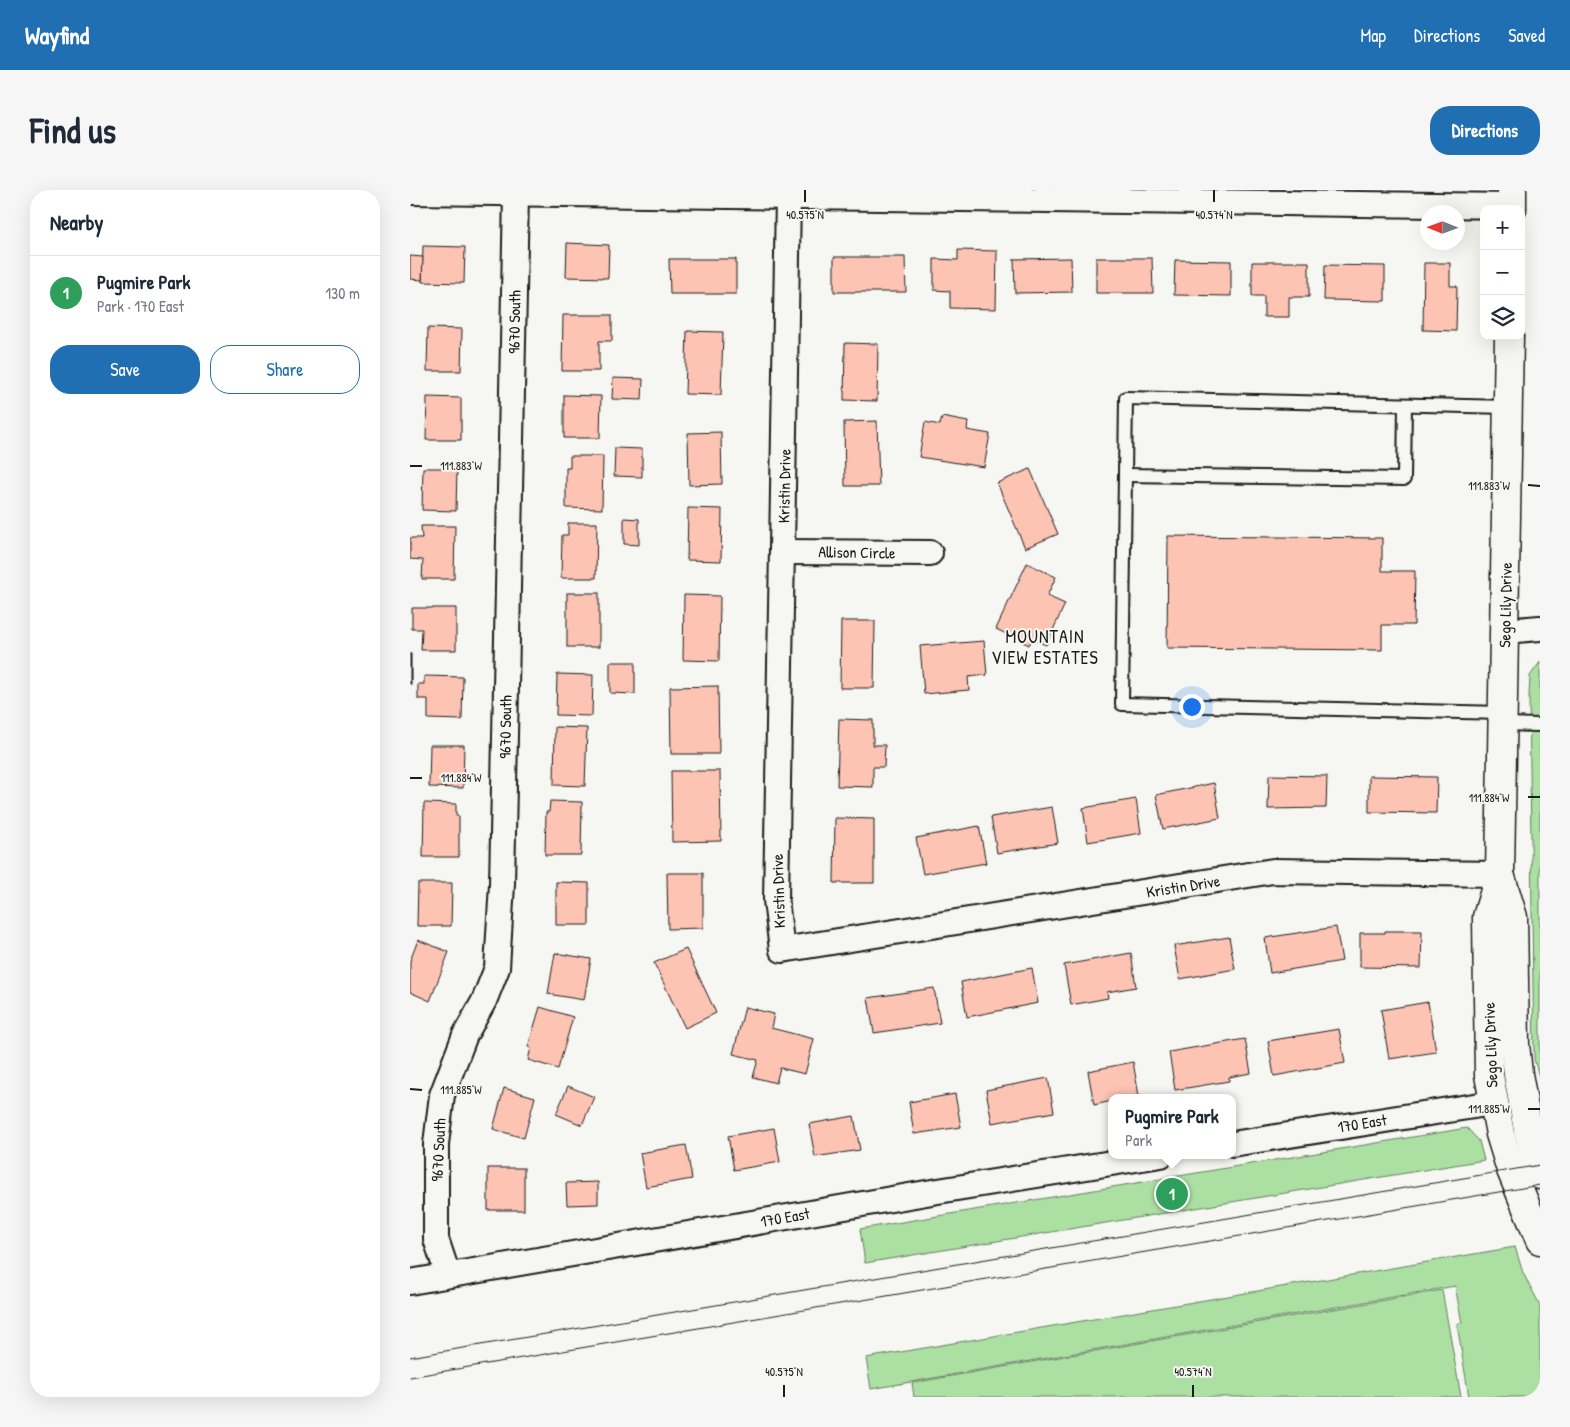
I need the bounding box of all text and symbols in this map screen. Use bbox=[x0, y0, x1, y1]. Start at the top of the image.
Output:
text: Wayfind bbox=[25, 19, 89, 51]
text: Map bbox=[1361, 23, 1386, 48]
text: Directions bbox=[1414, 23, 1480, 48]
text: Saved bbox=[1508, 23, 1545, 48]
button: Directions bbox=[1430, 106, 1540, 155]
text: Find us bbox=[30, 107, 116, 154]
north arrow bbox=[1420, 205, 1465, 250]
map controls bbox=[1480, 205, 1525, 340]
button: + bbox=[1480, 205, 1525, 250]
text: 40.575°N bbox=[786, 206, 824, 223]
text: 40.574°N bbox=[1195, 206, 1233, 223]
text: Nearby bbox=[50, 208, 103, 237]
button: − bbox=[1480, 250, 1525, 295]
text: Pugmire Park bbox=[97, 269, 190, 295]
text: 1 bbox=[63, 282, 69, 304]
text: 130 m bbox=[325, 282, 360, 304]
street label: 9670 South bbox=[502, 290, 526, 354]
text: Park · 170 East bbox=[97, 295, 184, 317]
button: layers bbox=[1480, 295, 1525, 340]
button: Save bbox=[50, 345, 200, 394]
button: Share bbox=[210, 345, 360, 394]
street label: Kristin Drive bbox=[772, 448, 796, 523]
text: 111.883°W bbox=[440, 457, 482, 474]
text: 111.883°W bbox=[1468, 477, 1510, 494]
street label: Allison Circle bbox=[818, 540, 896, 564]
street label: Sego Lily Drive bbox=[1493, 562, 1517, 648]
district label: MOUNTAIN VIEW ESTATES bbox=[991, 624, 1099, 670]
your location bbox=[1179, 694, 1205, 720]
street label: 9670 South bbox=[493, 695, 517, 759]
text: 111.884°W bbox=[441, 769, 482, 786]
text: 111.884°W bbox=[1469, 789, 1510, 806]
street label: Kristin Drive bbox=[766, 853, 790, 929]
street label: Kristin Drive bbox=[1145, 869, 1222, 903]
street label: Sego Lily Drive bbox=[1477, 1001, 1502, 1088]
text: 111.885°W bbox=[440, 1081, 482, 1098]
popup bbox=[1108, 1094, 1236, 1159]
text: 111.885°W bbox=[1468, 1100, 1510, 1117]
text: Pugmire Park bbox=[1125, 1103, 1219, 1129]
street label: 170 East bbox=[1336, 1108, 1389, 1138]
street label: 9670 South bbox=[425, 1117, 451, 1182]
text: Park bbox=[1125, 1129, 1152, 1151]
pin: 1 bbox=[1156, 1175, 1188, 1213]
street label: 170 East bbox=[759, 1202, 812, 1232]
text: 40.575°N bbox=[765, 1363, 803, 1380]
text: 40.574°N bbox=[1174, 1363, 1212, 1380]

